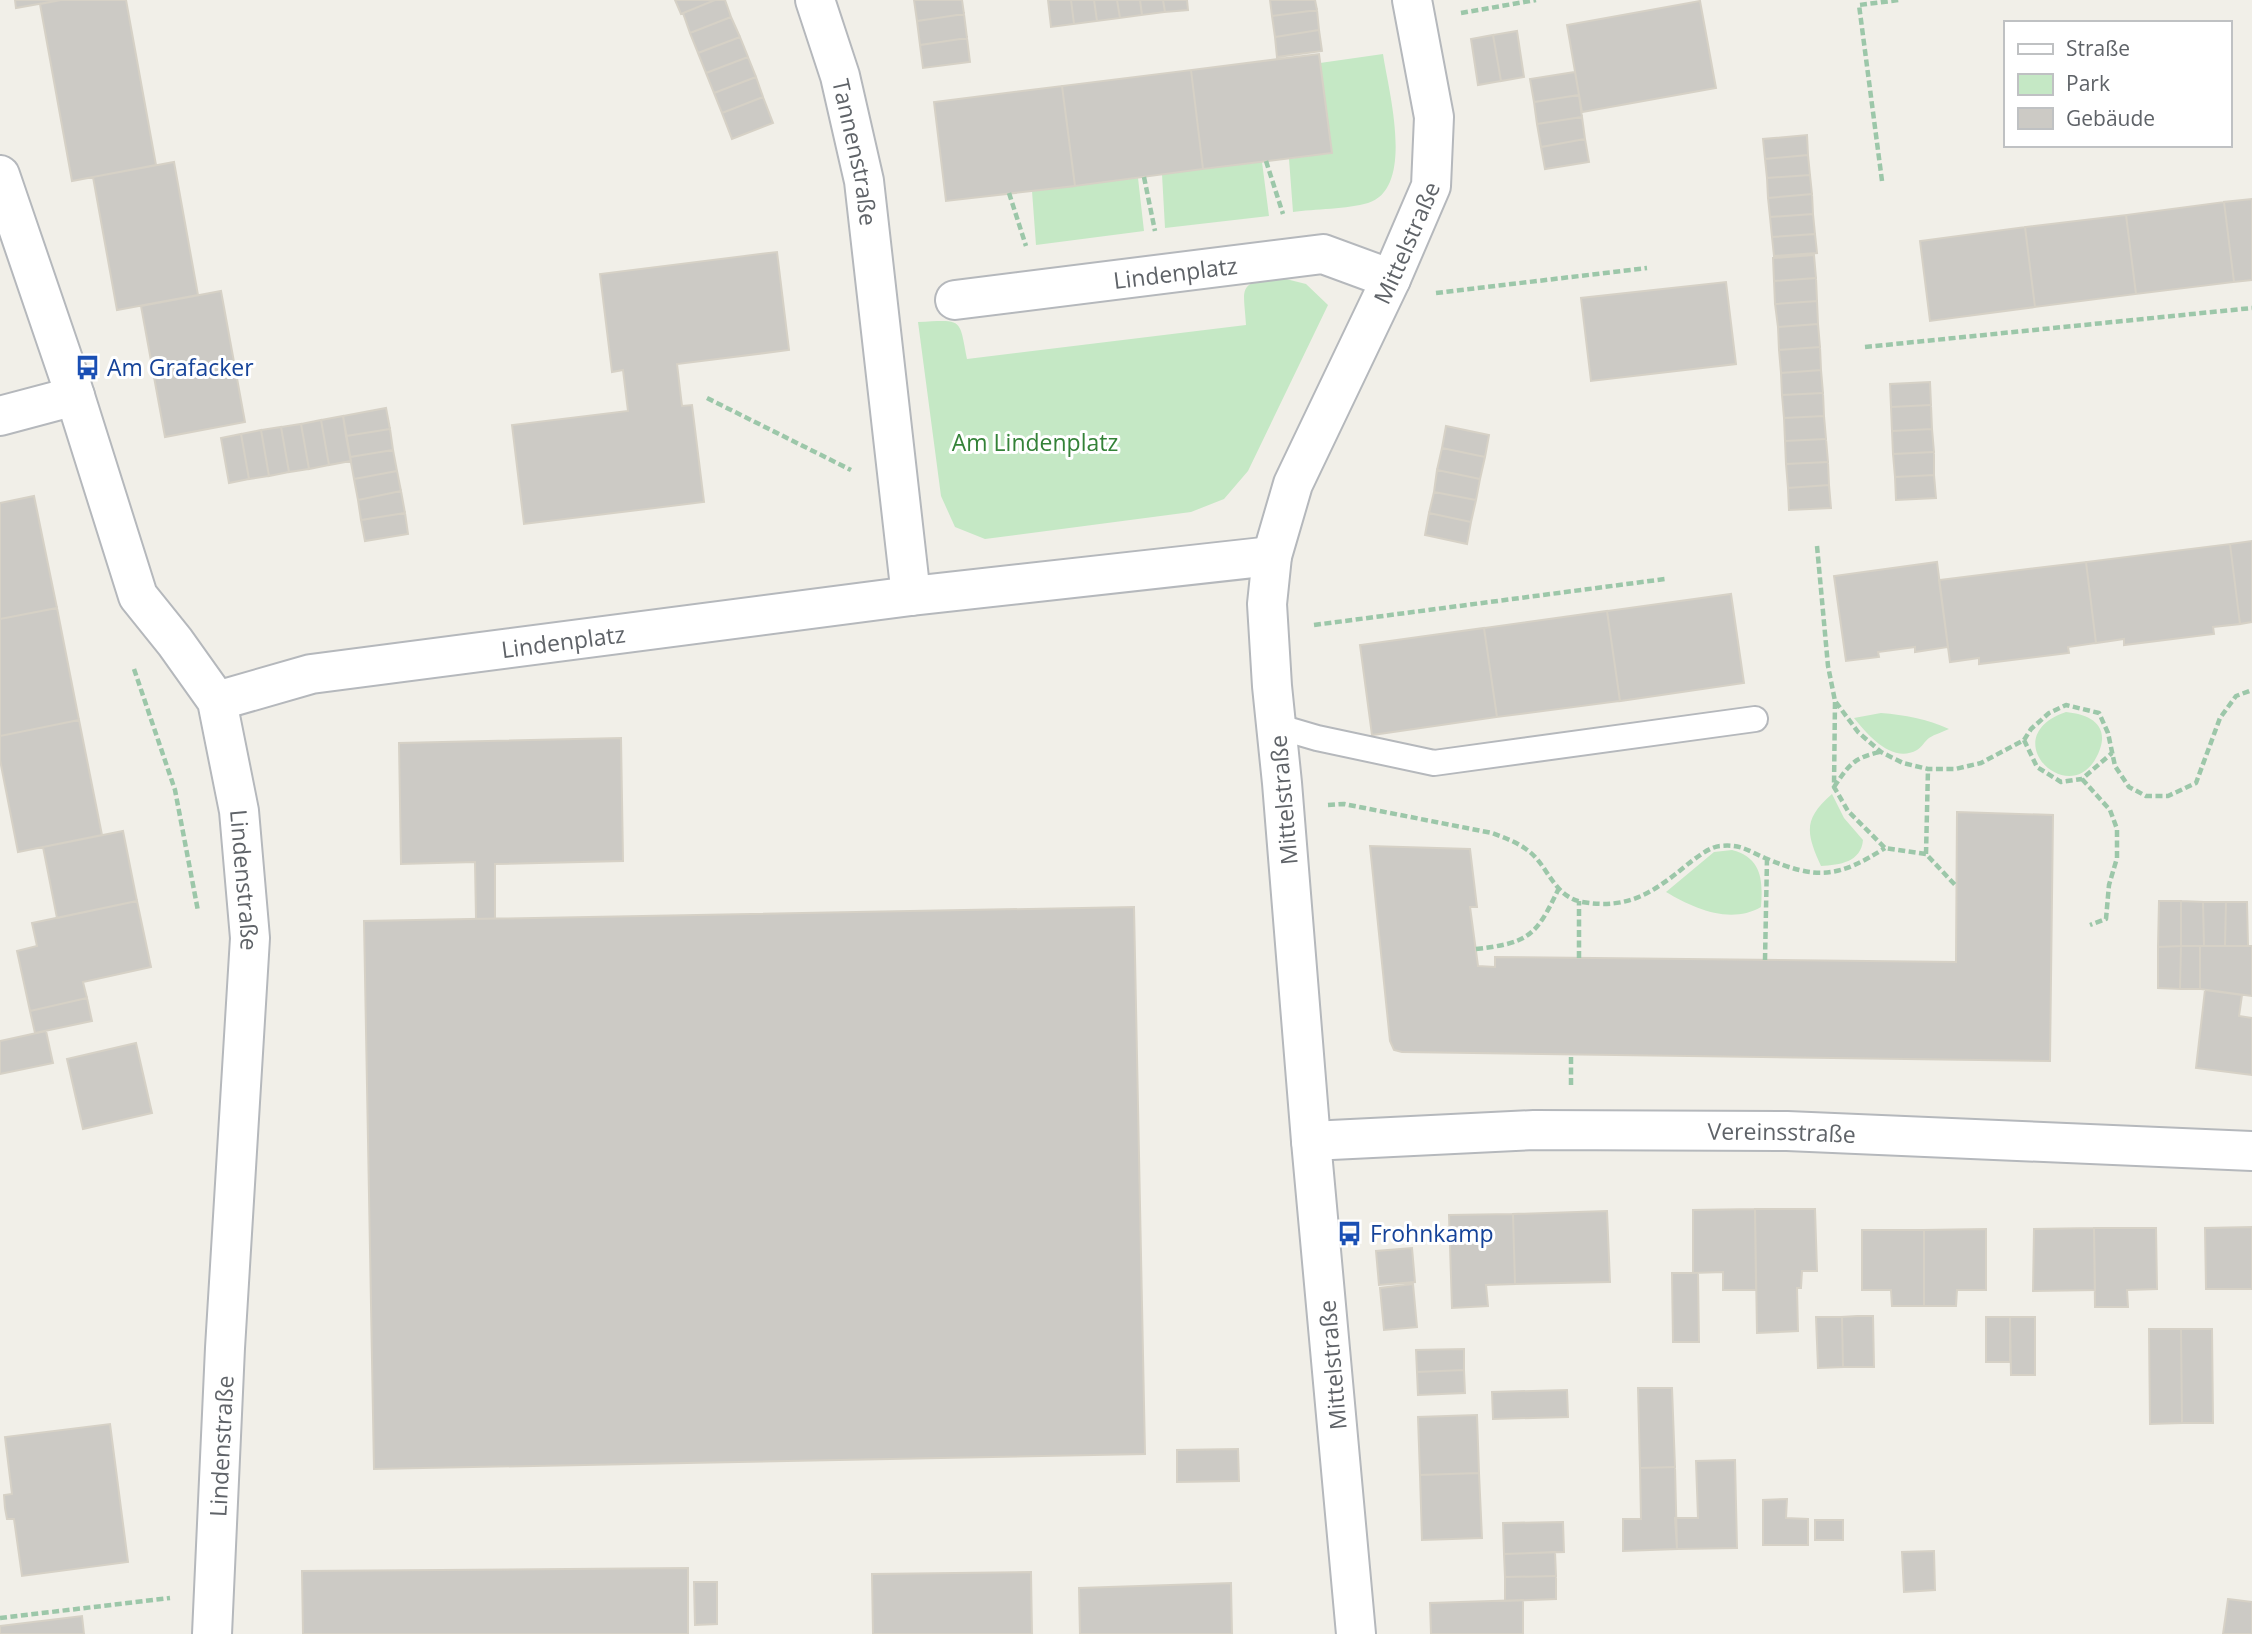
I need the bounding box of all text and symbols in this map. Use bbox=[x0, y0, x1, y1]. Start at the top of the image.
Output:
legend bbox=[2004, 21, 2231, 147]
text: Straße bbox=[2066, 34, 2130, 62]
text: Park bbox=[2066, 69, 2110, 97]
street label: Tannenstraße bbox=[825, 76, 885, 227]
text: Gebäude bbox=[2066, 104, 2155, 132]
street label: Mittelstraße bbox=[1366, 176, 1447, 309]
street label: Lindenplatz bbox=[1111, 249, 1239, 296]
place label: Am Grafacker bbox=[107, 351, 254, 383]
bus stop icon: Am Grafacker bbox=[73, 353, 101, 381]
park label: Am Lindenplatz bbox=[952, 426, 1118, 458]
street label: Lindenplatz bbox=[499, 617, 627, 665]
street label: Mittelstraße bbox=[1261, 734, 1305, 866]
street label: Lindenstraße bbox=[223, 808, 266, 952]
street label: Vereinsstraße bbox=[1707, 1115, 1857, 1150]
place label: Frohnkamp bbox=[1370, 1217, 1494, 1249]
bus stop icon: Frohnkamp bbox=[1336, 1219, 1364, 1247]
street label: Mittelstraße bbox=[1310, 1299, 1354, 1431]
street label: Lindenstraße bbox=[201, 1374, 241, 1518]

